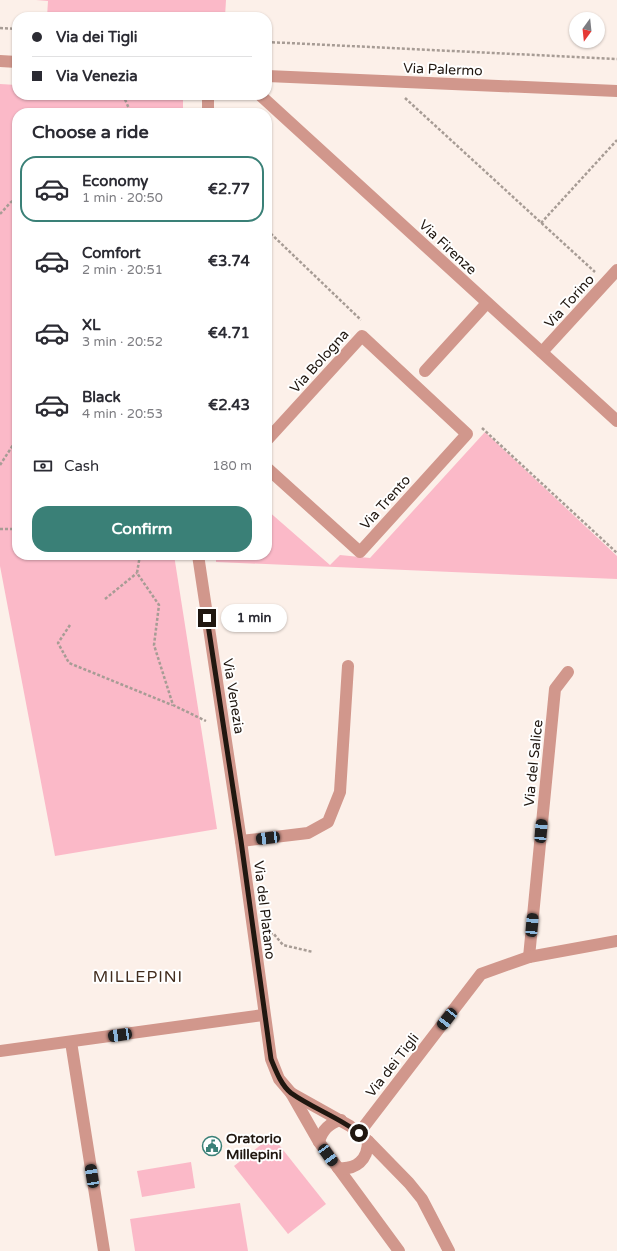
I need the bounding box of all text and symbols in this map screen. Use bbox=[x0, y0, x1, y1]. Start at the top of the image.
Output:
north arrow bbox=[569, 12, 605, 48]
map controls bbox=[569, 12, 605, 48]
text: Via dei Tigli bbox=[56, 28, 138, 46]
street label: Via Palermo bbox=[403, 60, 483, 79]
text: Via Venezia bbox=[56, 67, 138, 85]
text: Choose a ride bbox=[32, 121, 149, 143]
icon: car bbox=[34, 171, 70, 207]
text: Economy bbox=[82, 172, 148, 190]
text: €2.77 bbox=[208, 180, 250, 198]
text: 1 min · 20:50 bbox=[82, 190, 163, 206]
street label: Via Firenze bbox=[415, 216, 480, 278]
icon: car bbox=[34, 243, 70, 279]
text: Comfort bbox=[82, 244, 141, 262]
text: €3.74 bbox=[208, 252, 250, 270]
text: 2 min · 20:51 bbox=[82, 262, 163, 278]
street label: Via Torino bbox=[541, 271, 598, 332]
icon: car bbox=[34, 315, 70, 351]
text: XL bbox=[82, 316, 101, 334]
text: €4.71 bbox=[208, 324, 250, 342]
street label: Via Bologna bbox=[286, 326, 352, 397]
text: 3 min · 20:52 bbox=[82, 334, 163, 350]
icon: car bbox=[34, 387, 70, 423]
text: Black bbox=[82, 388, 121, 406]
text: €2.43 bbox=[208, 396, 250, 414]
text: 4 min · 20:53 bbox=[82, 406, 163, 422]
icon: cash bbox=[32, 455, 54, 477]
text: Cash bbox=[64, 457, 99, 475]
text: 180 m bbox=[212, 458, 252, 474]
street label: Via Trento bbox=[356, 472, 414, 533]
button: Confirm bbox=[32, 506, 252, 552]
callout: 1 min bbox=[221, 604, 287, 632]
route end bbox=[198, 609, 216, 627]
text: 1 min bbox=[237, 610, 271, 626]
street label: Via Venezia bbox=[219, 657, 248, 735]
street label: Via del Salice bbox=[520, 719, 547, 807]
car bbox=[534, 819, 548, 843]
car bbox=[255, 831, 281, 845]
street label: Via del Platano bbox=[250, 860, 279, 960]
car bbox=[525, 913, 539, 937]
district label: MILLEPINI bbox=[93, 967, 183, 987]
car bbox=[435, 1006, 459, 1032]
car bbox=[107, 1027, 133, 1043]
street label: Via dei Tigli bbox=[362, 1030, 423, 1101]
route start bbox=[350, 1124, 368, 1142]
place label: Oratorio Millepini bbox=[226, 1130, 282, 1163]
public building icon: Oratorio Millepini bbox=[201, 1135, 223, 1157]
car bbox=[316, 1142, 340, 1168]
car bbox=[84, 1163, 100, 1189]

